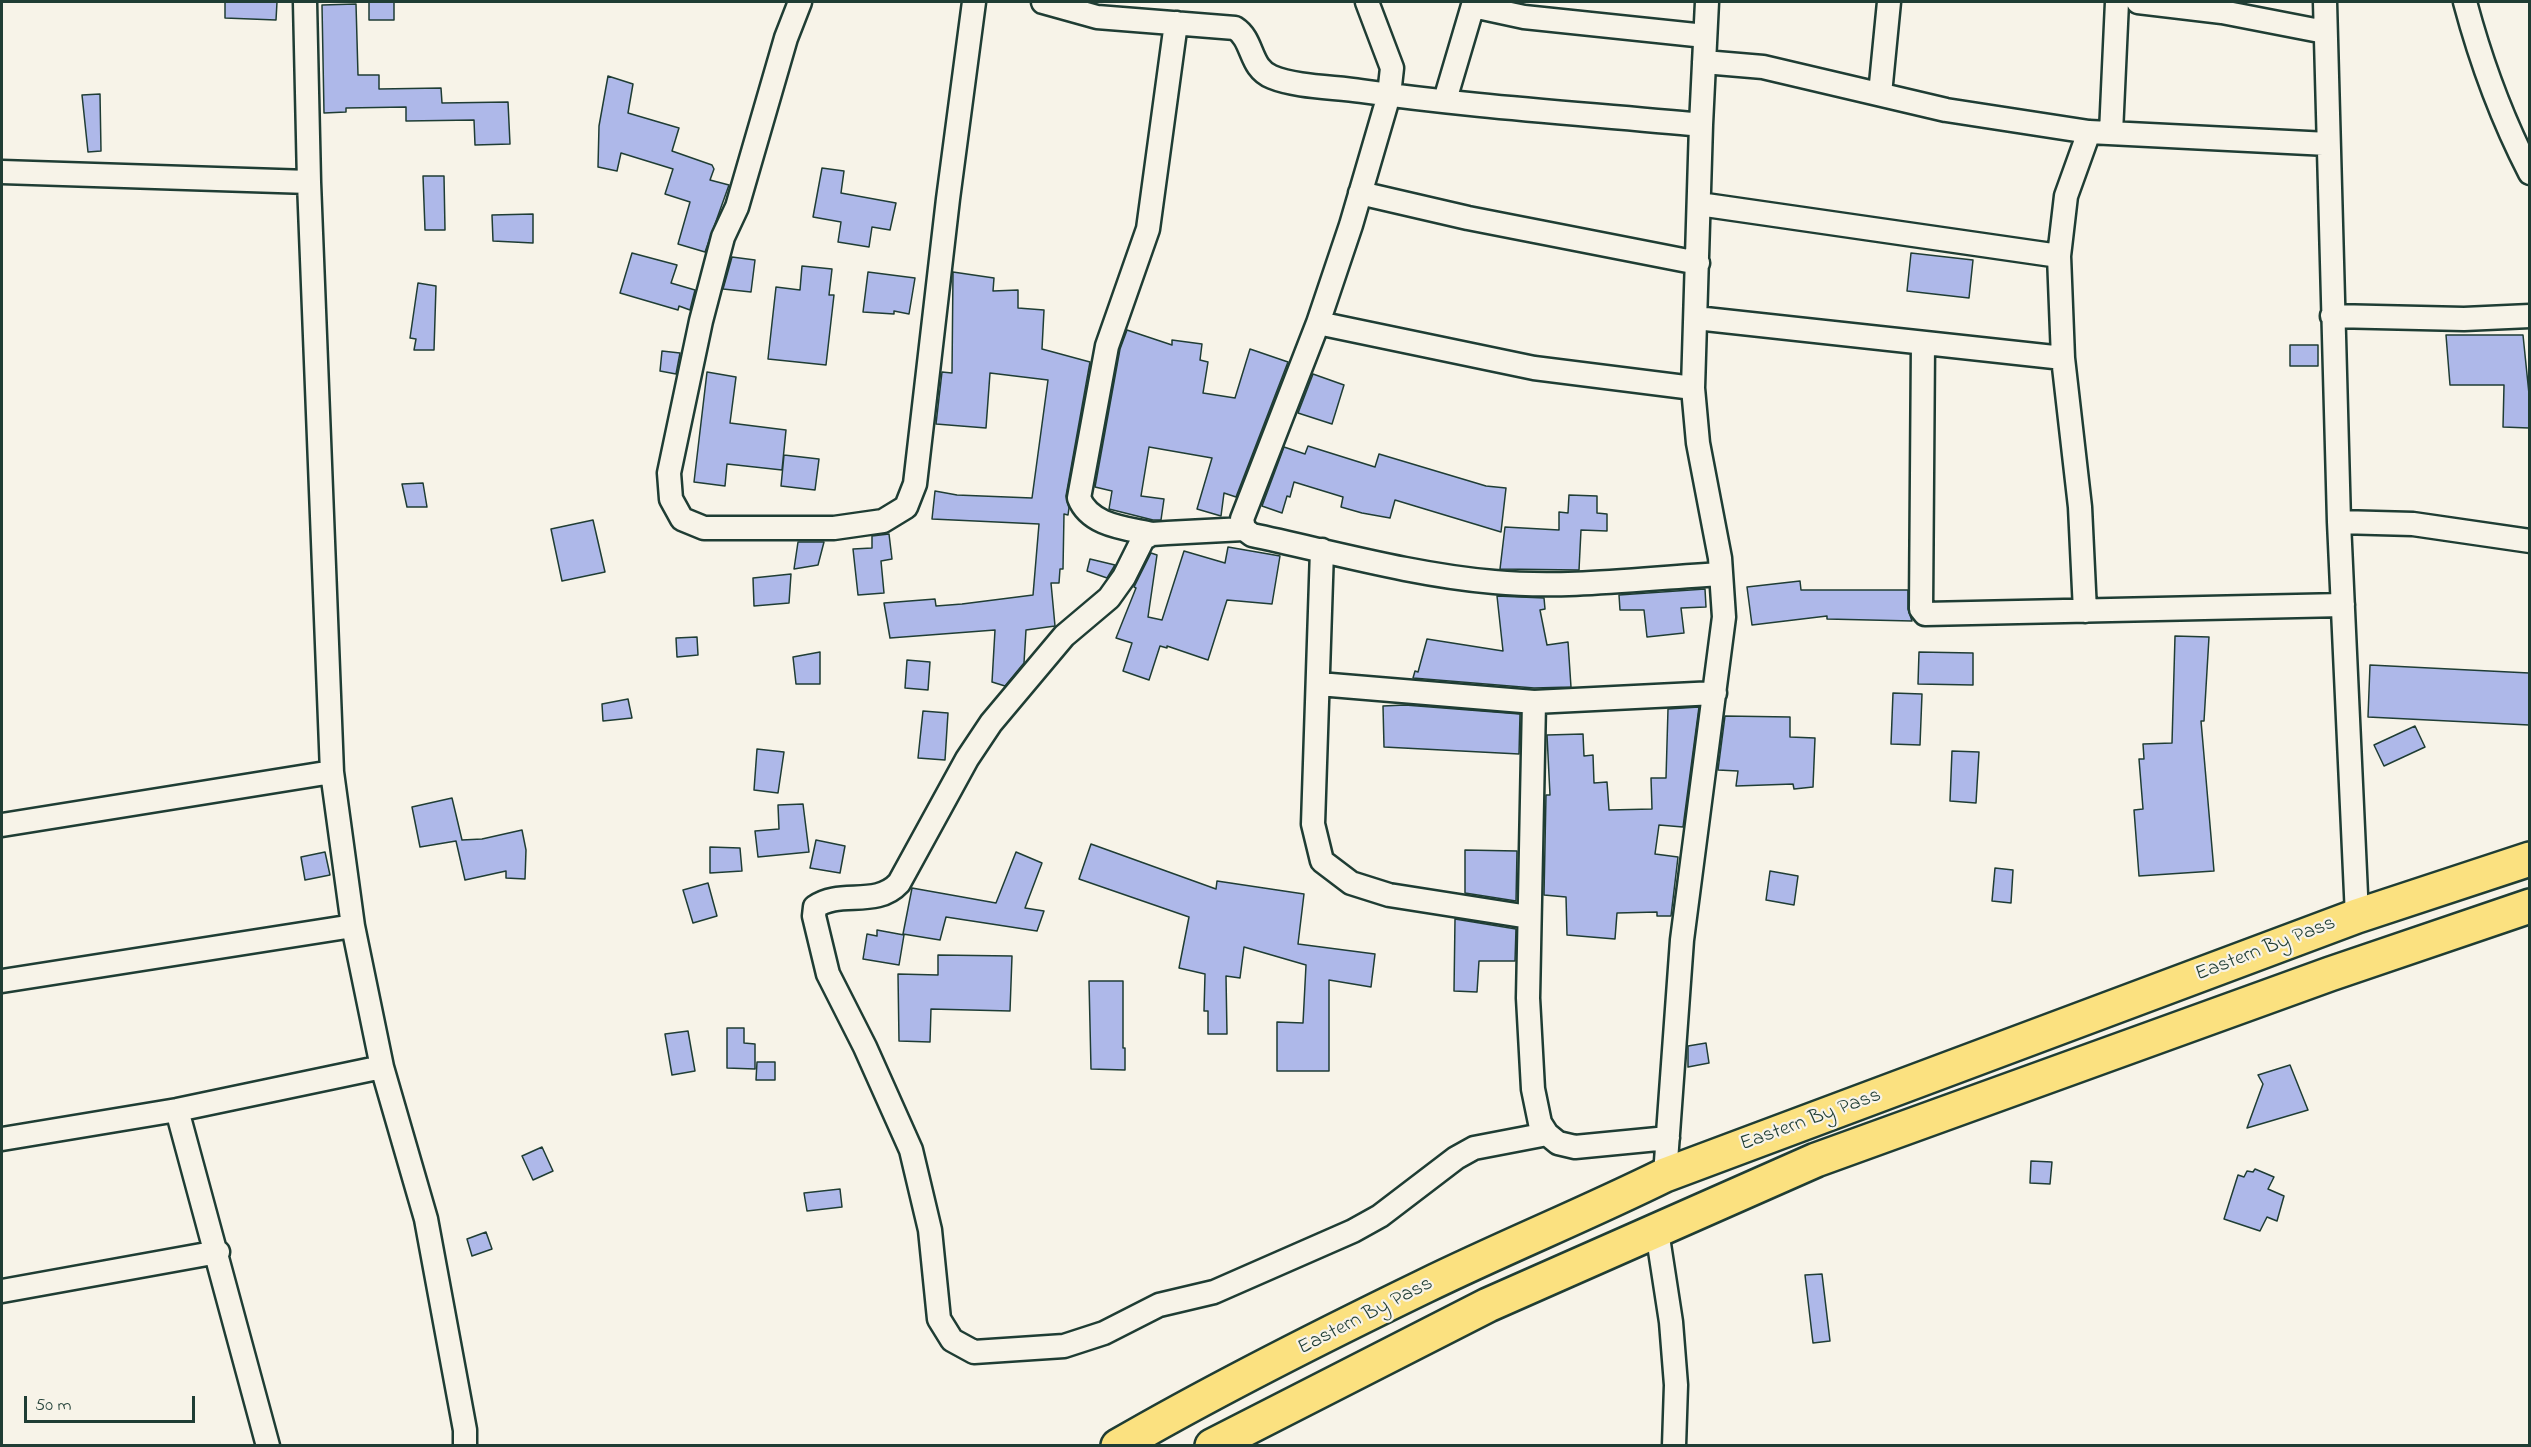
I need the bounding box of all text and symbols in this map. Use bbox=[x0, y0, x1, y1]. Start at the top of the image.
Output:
street label: Eastern By Pass bbox=[2192, 912, 2340, 988]
street label: Eastern By Pass bbox=[1737, 1084, 1885, 1158]
street label: Eastern By Pass bbox=[1294, 1272, 1438, 1362]
scale bar bbox=[27, 1384, 198, 1422]
text: 50 m bbox=[35, 1393, 72, 1419]

